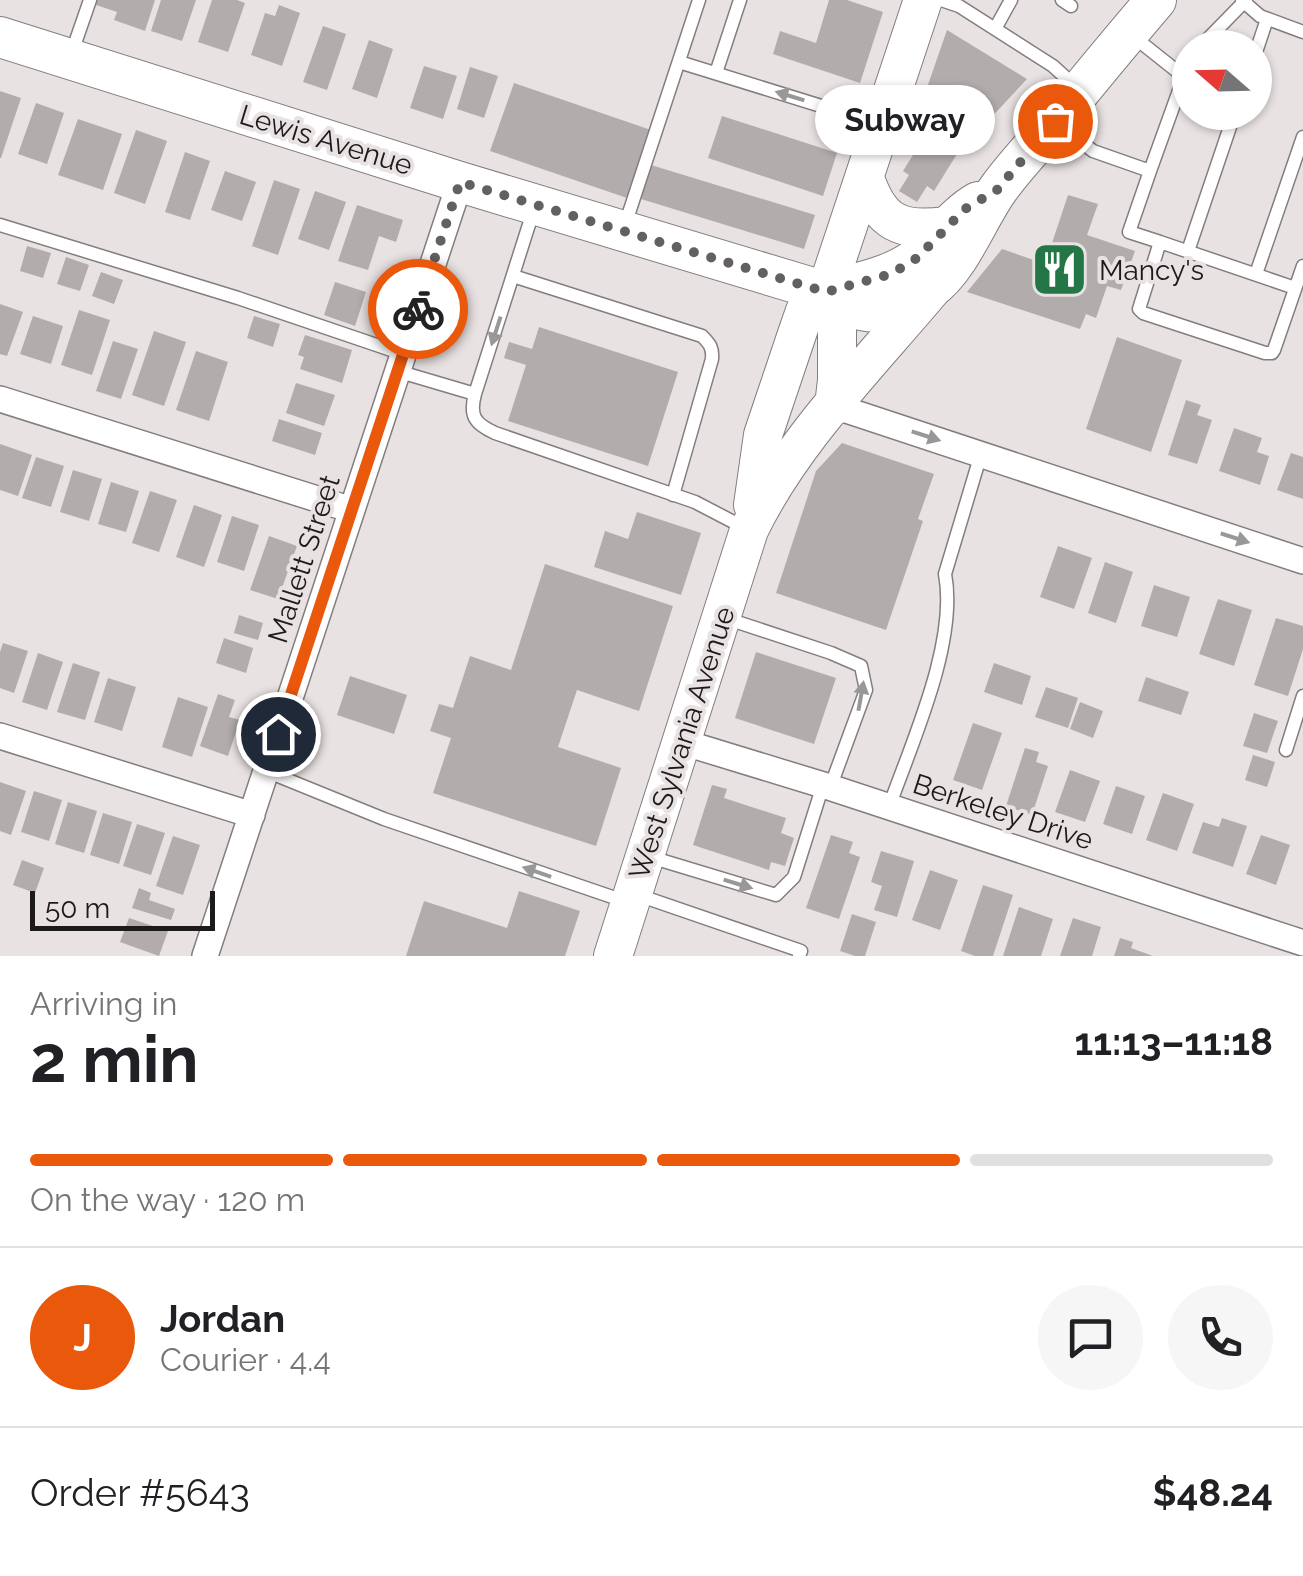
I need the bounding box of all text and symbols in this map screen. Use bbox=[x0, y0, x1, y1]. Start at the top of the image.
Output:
north arrow bbox=[1172, 30, 1272, 130]
map controls bbox=[1172, 30, 1272, 130]
pin bbox=[1013, 79, 1098, 164]
callout: Subway bbox=[815, 86, 995, 156]
one-way arrow bbox=[774, 88, 804, 103]
icon: bag bbox=[1028, 94, 1083, 149]
street label: Lewis Avenue bbox=[236, 98, 416, 182]
text: Subway bbox=[845, 101, 965, 138]
restaurant icon: Mancy's bbox=[1030, 240, 1090, 300]
place label: Mancy's bbox=[1099, 254, 1204, 287]
courier bbox=[368, 259, 468, 359]
icon: bike bbox=[391, 282, 446, 337]
one-way arrow bbox=[487, 316, 502, 346]
one-way arrow bbox=[912, 430, 942, 445]
street label: Mallett Street bbox=[261, 470, 347, 647]
one-way arrow bbox=[1220, 532, 1250, 547]
street label: West Sylvania Avenue bbox=[622, 602, 742, 884]
one-way arrow bbox=[854, 679, 869, 711]
pin bbox=[236, 692, 321, 777]
icon: home bbox=[251, 707, 306, 762]
street label: Berkeley Drive bbox=[909, 767, 1097, 857]
one-way arrow bbox=[522, 864, 552, 879]
one-way arrow bbox=[724, 877, 754, 892]
scale bar bbox=[30, 886, 215, 930]
text: 50 m bbox=[45, 892, 110, 925]
text: Arriving in bbox=[30, 985, 177, 1022]
text: 11:13–11:18 bbox=[1075, 1019, 1273, 1064]
text: 2 min bbox=[30, 1021, 199, 1097]
text: On the way · 120 m bbox=[30, 1181, 305, 1218]
button: chat bbox=[1038, 1285, 1143, 1390]
button: phone bbox=[1168, 1285, 1273, 1390]
text: Jordan bbox=[160, 1296, 285, 1341]
text: J bbox=[73, 1315, 92, 1360]
text: Courier · 4.4 bbox=[160, 1341, 331, 1378]
text: Order #5643 bbox=[30, 1470, 250, 1515]
text: $48.24 bbox=[1153, 1470, 1273, 1515]

